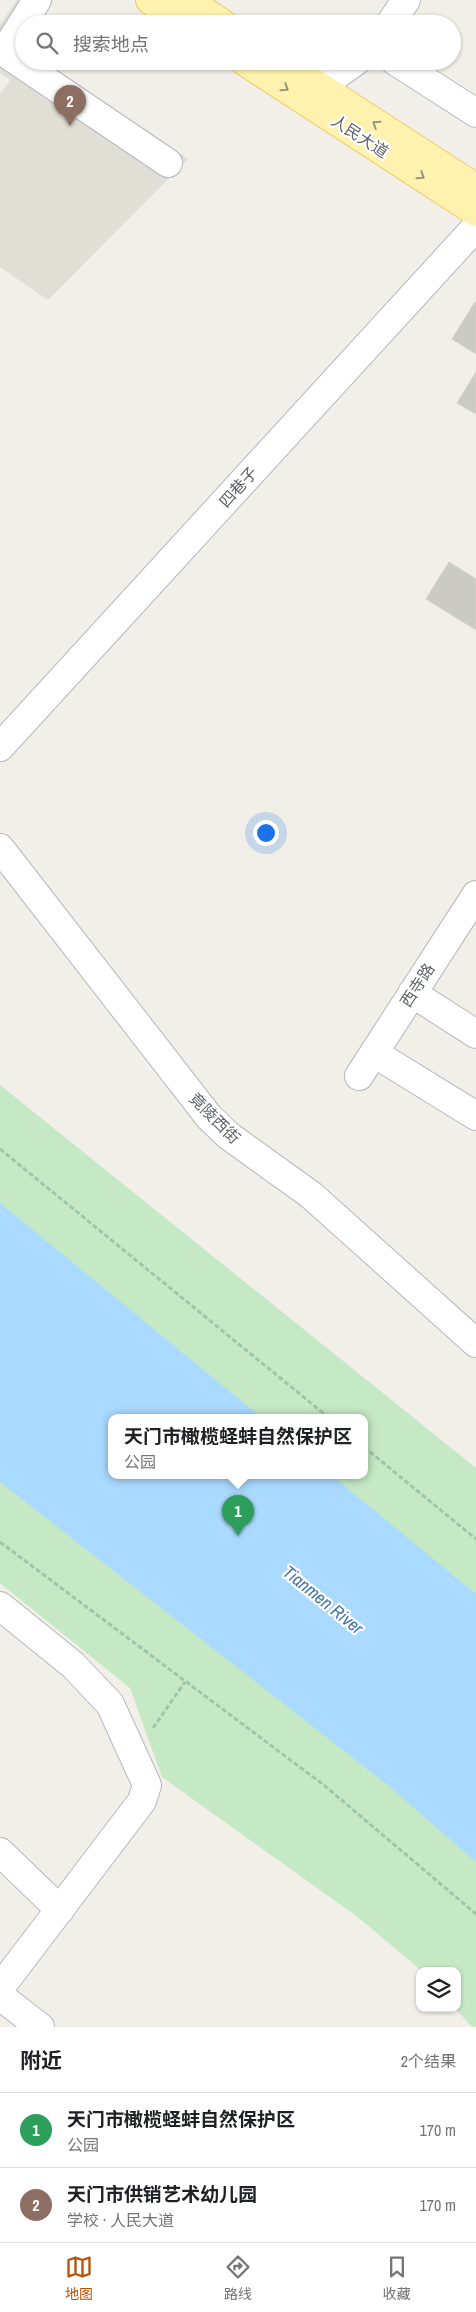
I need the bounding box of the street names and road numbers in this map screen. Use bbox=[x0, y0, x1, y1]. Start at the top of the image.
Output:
street label: 人民大道 bbox=[327, 109, 393, 163]
street label: 四巷子 bbox=[214, 462, 262, 512]
street label: 西寺路 bbox=[395, 959, 439, 1011]
street label: 竟陵西街 bbox=[185, 1088, 245, 1148]

